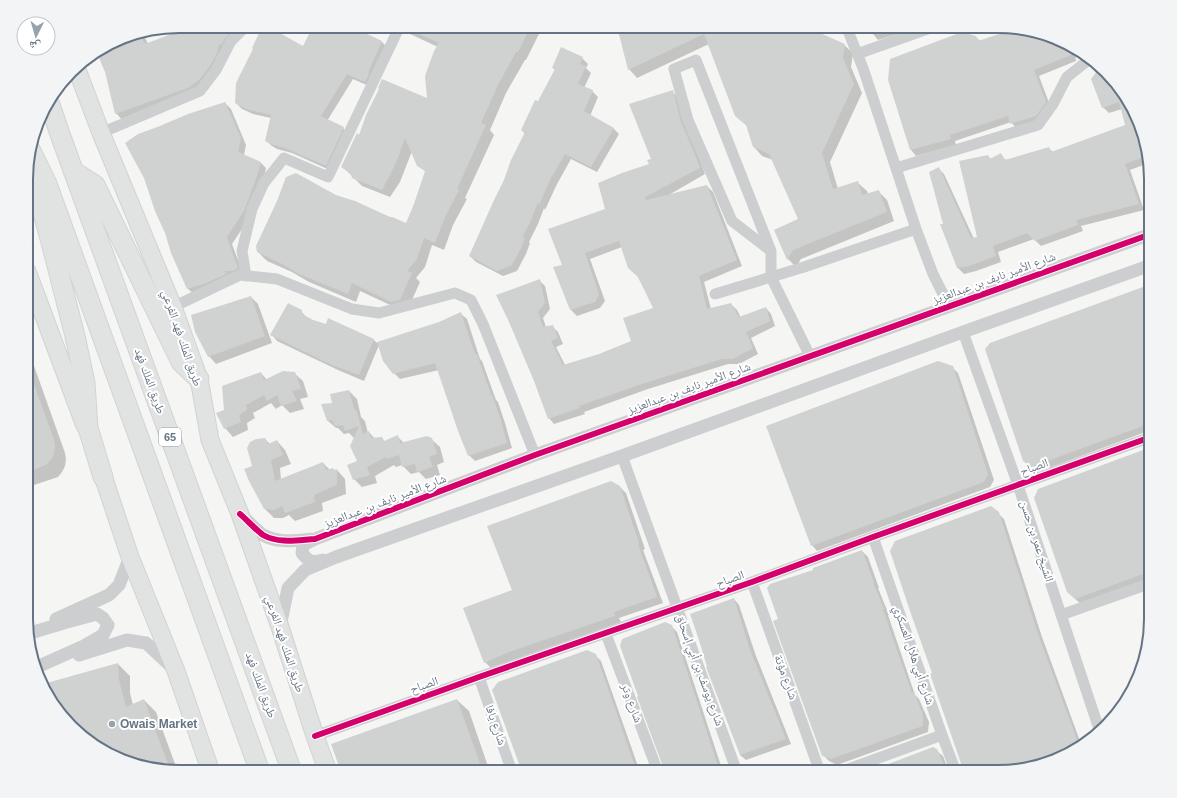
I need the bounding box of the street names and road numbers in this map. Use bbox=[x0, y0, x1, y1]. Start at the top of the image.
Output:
street label: شارع الأمير نايف بن عبدالعزيز bbox=[930, 249, 1058, 308]
street label: طريق الملك فهد الفرعي bbox=[156, 288, 205, 389]
street label: طريق الملك فهد bbox=[131, 346, 168, 416]
street label: شارع الأمير نايف بن عبدالعزيز bbox=[625, 359, 753, 418]
road number: 65 bbox=[159, 428, 181, 446]
street label: الصباح bbox=[1018, 455, 1050, 479]
street label: شارع الأمير نايف بن عبدالعزيز bbox=[321, 471, 449, 532]
street label: الشيخ عمر بن حسن bbox=[1017, 499, 1057, 584]
street label: الصباح bbox=[714, 567, 746, 591]
street label: طريق الملك فهد الفرعي bbox=[260, 594, 307, 695]
street label: شارع أبي هلال العسكري bbox=[888, 604, 938, 707]
street label: شارع يوسف بن أبي إسحاق bbox=[670, 612, 727, 729]
street label: طريق الملك فهد bbox=[242, 650, 279, 720]
street label: شارع مؤتة bbox=[770, 653, 801, 702]
street label: الصباح bbox=[408, 674, 440, 697]
street label: شارع وتر bbox=[617, 681, 646, 725]
street label: شارع يافا bbox=[482, 703, 509, 747]

